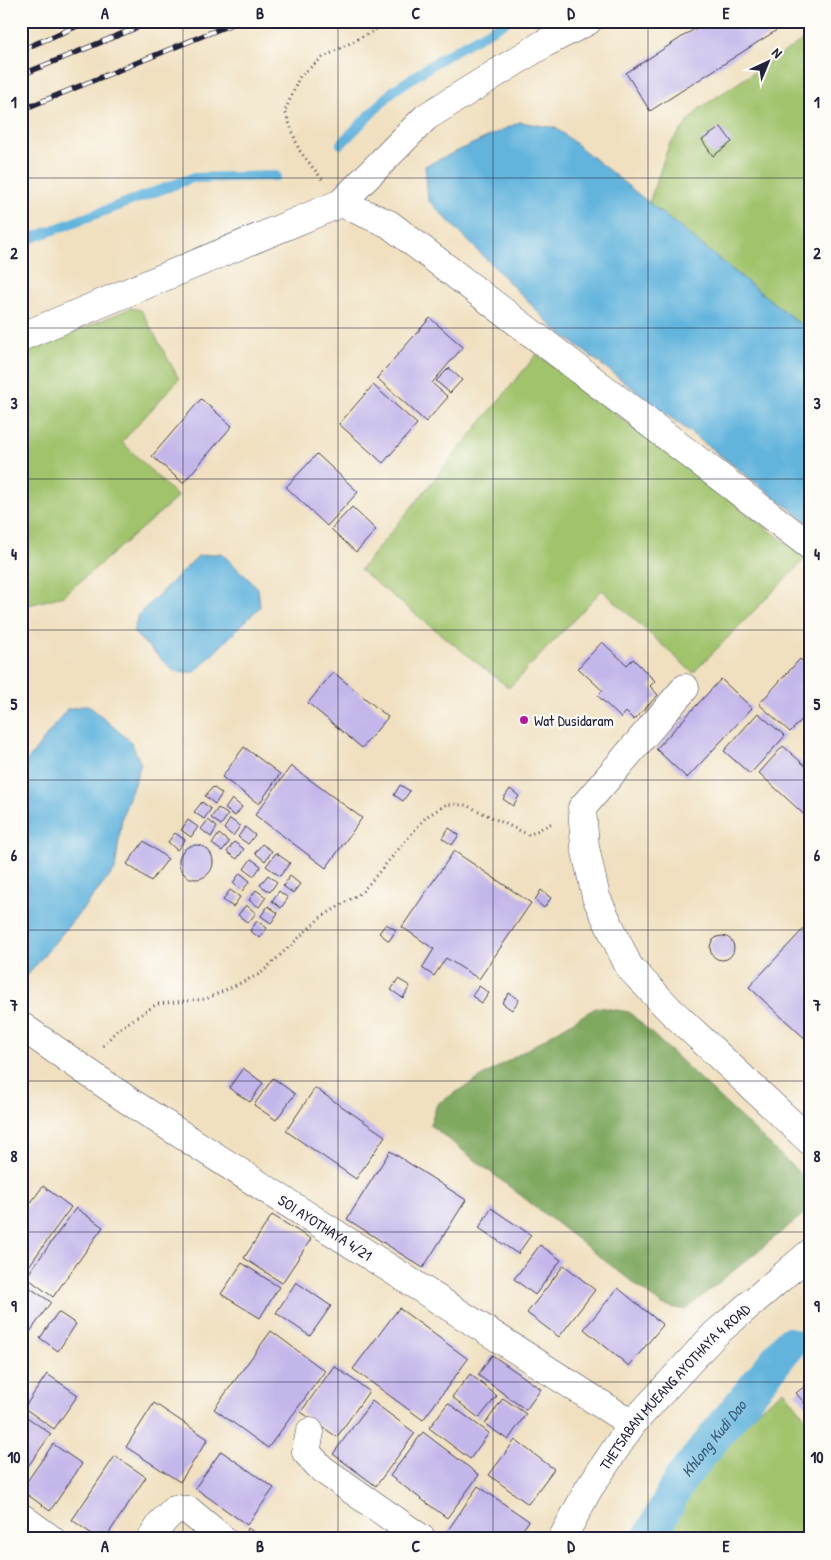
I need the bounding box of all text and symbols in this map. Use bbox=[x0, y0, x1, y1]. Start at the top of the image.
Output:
text: A bbox=[101, 2, 109, 24]
text: B bbox=[256, 2, 264, 24]
text: C bbox=[412, 2, 421, 24]
text: D bbox=[567, 2, 575, 24]
text: E bbox=[722, 2, 730, 24]
north arrow bbox=[744, 38, 794, 88]
text: N bbox=[768, 43, 787, 62]
text: 1 bbox=[11, 91, 17, 113]
text: 1 bbox=[814, 91, 820, 113]
text: 2 bbox=[10, 242, 18, 264]
text: 2 bbox=[813, 242, 821, 264]
text: 3 bbox=[10, 392, 18, 414]
text: 3 bbox=[813, 392, 821, 414]
text: 4 bbox=[11, 543, 17, 565]
text: 4 bbox=[814, 543, 820, 565]
text: 5 bbox=[11, 693, 18, 715]
text: 5 bbox=[814, 693, 821, 715]
place label: Wat Dusidaram bbox=[534, 710, 614, 731]
marker: Wat Dusidaram bbox=[518, 714, 530, 726]
text: 6 bbox=[11, 844, 18, 866]
text: 6 bbox=[814, 844, 821, 866]
text: 7 bbox=[9, 994, 18, 1016]
text: 7 bbox=[812, 994, 821, 1016]
text: 8 bbox=[11, 1145, 18, 1167]
text: 8 bbox=[814, 1145, 821, 1167]
street label: SOI AYOTHAYA 4/21 bbox=[274, 1189, 377, 1265]
text: 9 bbox=[11, 1295, 17, 1317]
text: 9 bbox=[814, 1295, 820, 1317]
street label: THETSABAN MUEANG AYOTHAYA 4 ROAD bbox=[594, 1298, 755, 1474]
water label: Khlong Kudi Dao bbox=[676, 1394, 752, 1481]
text: 10 bbox=[8, 1446, 20, 1468]
text: 10 bbox=[811, 1446, 823, 1468]
text: A bbox=[101, 1535, 109, 1557]
text: B bbox=[256, 1535, 264, 1557]
text: C bbox=[412, 1535, 421, 1557]
text: D bbox=[567, 1535, 575, 1557]
text: E bbox=[722, 1535, 730, 1557]

